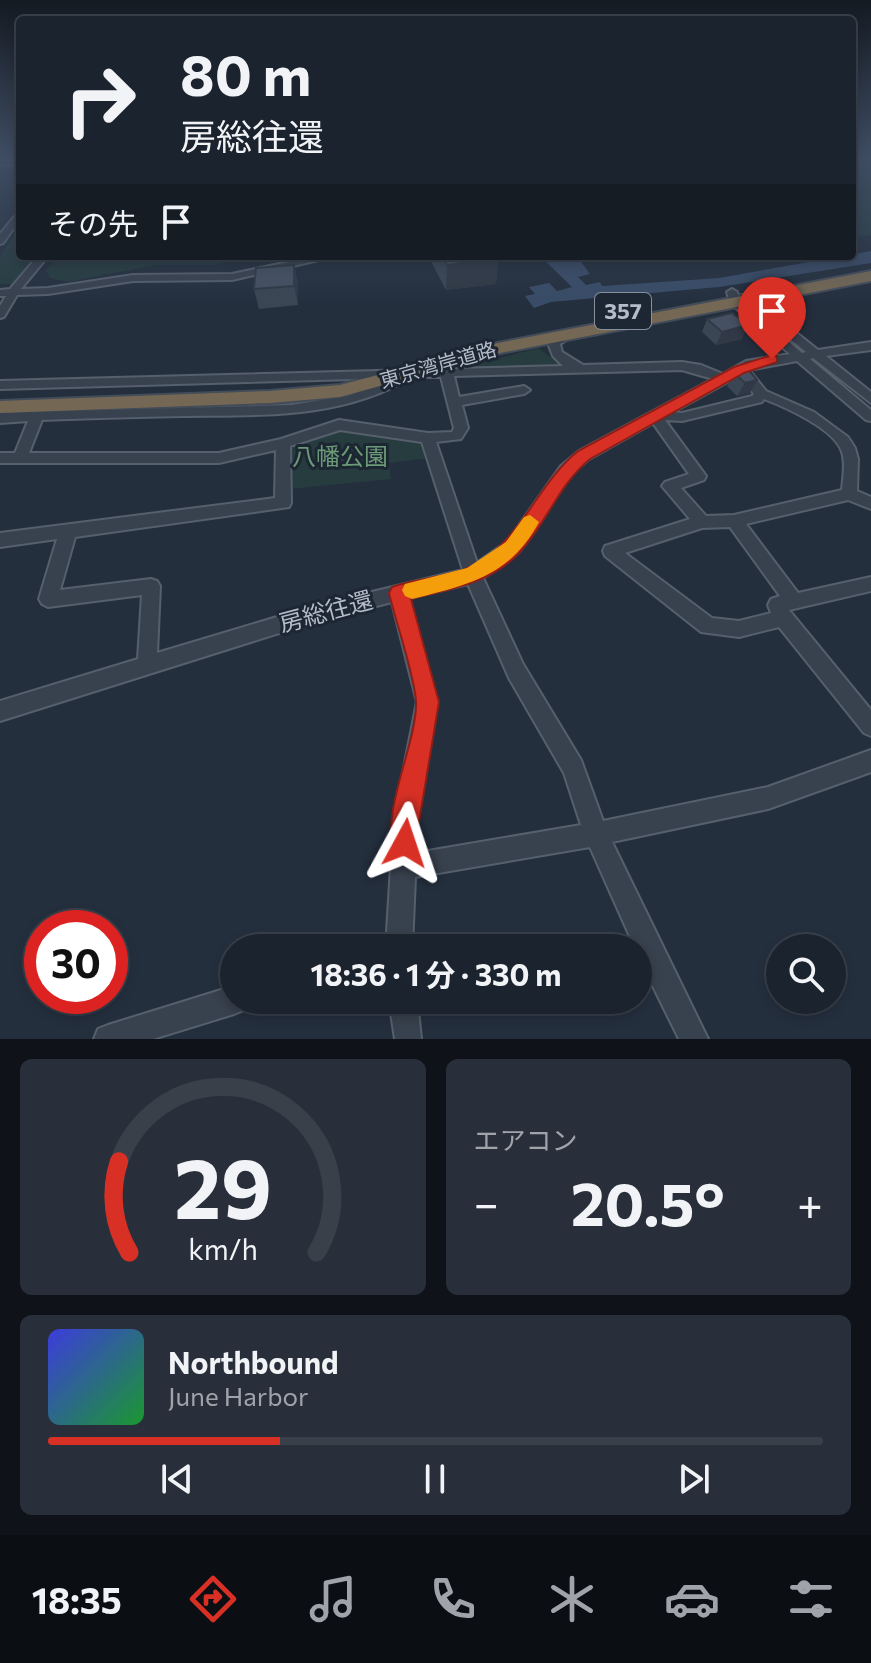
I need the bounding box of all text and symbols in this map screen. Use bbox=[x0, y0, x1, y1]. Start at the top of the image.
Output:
text: 80 m bbox=[180, 39, 311, 108]
icon: right bbox=[48, 48, 152, 152]
text: 房総往還 bbox=[180, 113, 324, 157]
icon: arrive bbox=[154, 200, 198, 244]
text: その先 bbox=[48, 204, 138, 241]
pin bbox=[738, 277, 806, 359]
icon: arrive bbox=[750, 289, 794, 333]
road number: 357 bbox=[595, 293, 651, 329]
street label: 東京湾岸道路 bbox=[377, 336, 499, 392]
park label: 八幡公園 bbox=[292, 441, 388, 470]
street label: 房総往還 bbox=[275, 584, 376, 637]
position arrow bbox=[363, 801, 447, 885]
speed limit sign: 30 bbox=[24, 910, 128, 1014]
map controls bbox=[766, 934, 846, 1014]
button: search bbox=[766, 934, 846, 1014]
text: 18:36 · 1 分 · 330 m bbox=[311, 955, 561, 992]
text: エアコン bbox=[474, 1124, 578, 1155]
text: 29 bbox=[174, 1134, 272, 1236]
text: 20.5° bbox=[571, 1165, 725, 1238]
text: − bbox=[474, 1175, 499, 1229]
text: + bbox=[797, 1175, 823, 1229]
text: km/h bbox=[188, 1231, 258, 1266]
text: Northbound bbox=[168, 1343, 339, 1380]
text: June Harbor bbox=[168, 1380, 308, 1411]
icon: previous bbox=[155, 1457, 199, 1501]
icon: pause bbox=[413, 1457, 457, 1501]
icon: next bbox=[672, 1457, 716, 1501]
icon: directions bbox=[185, 1571, 241, 1627]
icon: music bbox=[305, 1571, 361, 1627]
icon: phone bbox=[425, 1571, 481, 1627]
icon: climate bbox=[544, 1571, 600, 1627]
icon: car bbox=[664, 1571, 720, 1627]
icon: filters bbox=[783, 1571, 839, 1627]
text: 18:35 bbox=[32, 1577, 122, 1621]

